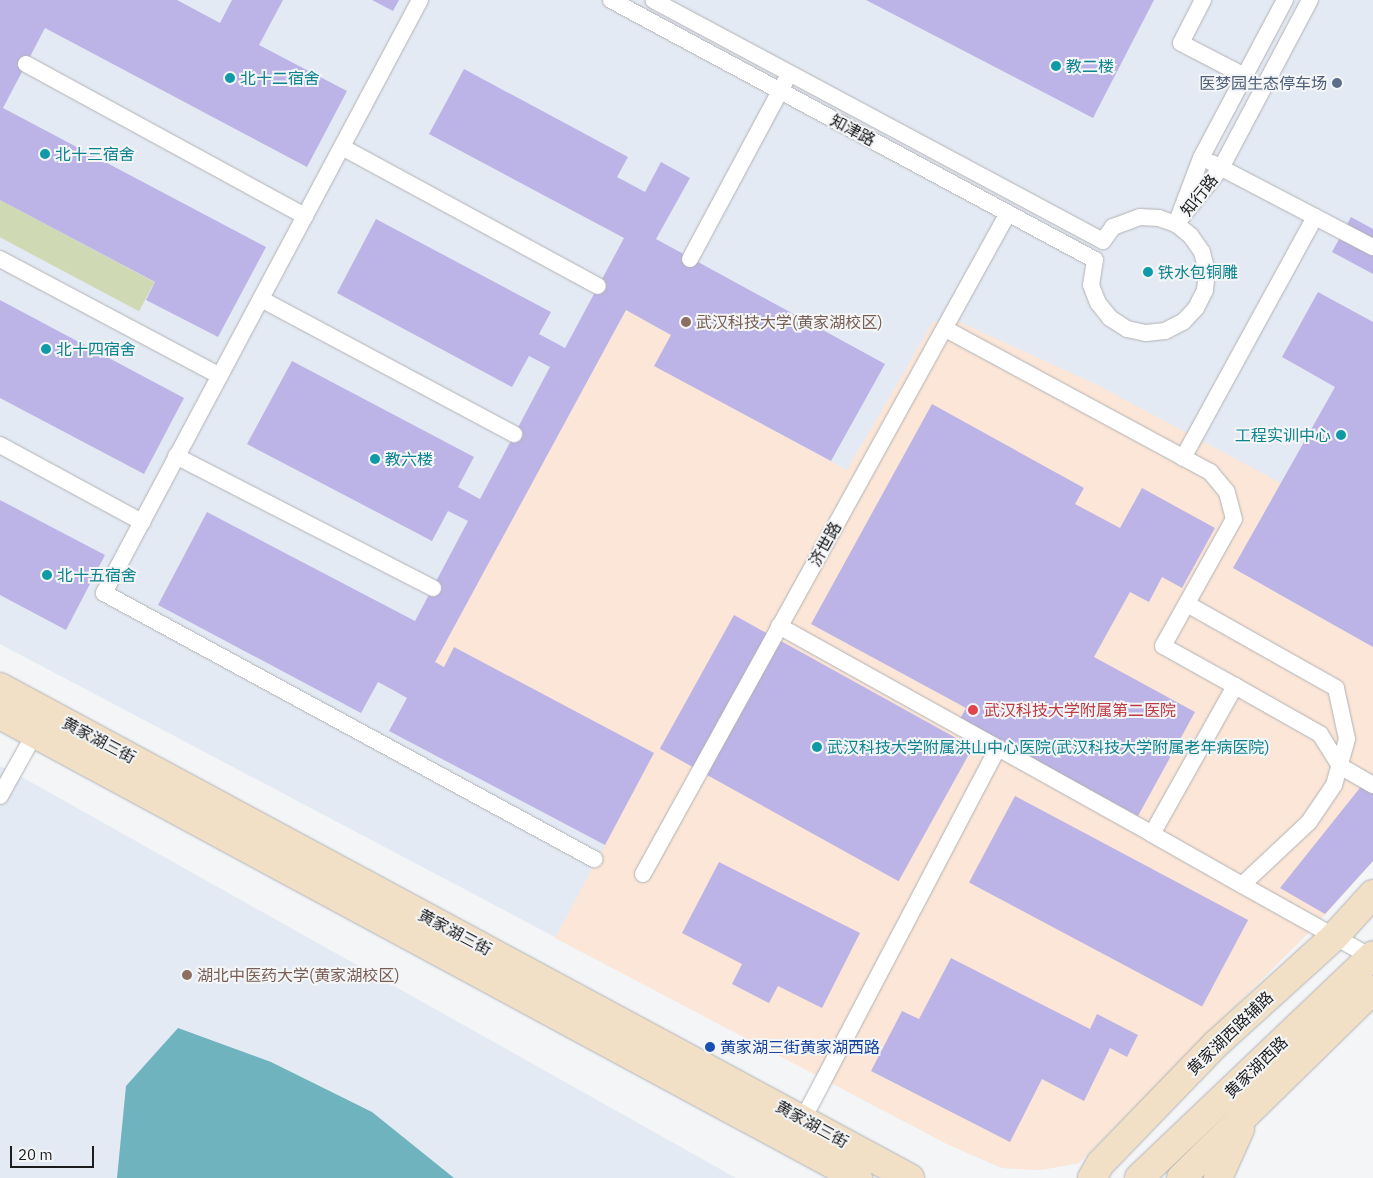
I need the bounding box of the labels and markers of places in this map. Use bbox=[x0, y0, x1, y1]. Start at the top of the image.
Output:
place label: 教二楼 bbox=[1066, 56, 1114, 76]
marker: 教二楼 bbox=[1050, 60, 1062, 72]
place label: 北十二宿舍 bbox=[240, 68, 320, 88]
marker: 北十二宿舍 bbox=[224, 72, 236, 84]
place label: 医梦园生态停车场 bbox=[1199, 73, 1327, 93]
marker: 医梦园生态停车场 bbox=[1331, 77, 1343, 89]
place label: 北十三宿舍 bbox=[55, 144, 135, 164]
marker: 北十三宿舍 bbox=[39, 148, 51, 160]
place label: 铁水包铜雕 bbox=[1158, 262, 1238, 282]
marker: 铁水包铜雕 bbox=[1142, 266, 1154, 278]
place label: 武汉科技大学(黄家湖校区) bbox=[696, 312, 883, 332]
marker: 武汉科技大学(黄家湖校区) bbox=[680, 316, 692, 328]
place label: 北十四宿舍 bbox=[56, 339, 136, 359]
marker: 北十四宿舍 bbox=[40, 343, 52, 355]
place label: 工程实训中心 bbox=[1235, 425, 1331, 445]
marker: 工程实训中心 bbox=[1335, 429, 1347, 441]
place label: 教六楼 bbox=[385, 449, 433, 469]
marker: 教六楼 bbox=[369, 453, 381, 465]
place label: 北十五宿舍 bbox=[57, 565, 137, 585]
marker: 北十五宿舍 bbox=[41, 569, 53, 581]
place label: 武汉科技大学附属第二医院 bbox=[984, 700, 1176, 720]
marker: 武汉科技大学附属第二医院 bbox=[966, 703, 980, 717]
place label: 武汉科技大学附属洪山中心医院(武汉科技大学附属老年病医院) bbox=[827, 737, 1270, 757]
marker: 武汉科技大学附属洪山中心医院(武汉科技大学附属老年病医院) bbox=[811, 741, 823, 753]
place label: 湖北中医药大学(黄家湖校区) bbox=[197, 965, 400, 985]
marker: 湖北中医药大学(黄家湖校区) bbox=[181, 969, 193, 981]
place label: 黄家湖三街黄家湖西路 bbox=[720, 1037, 880, 1057]
marker: 黄家湖三街黄家湖西路 bbox=[704, 1041, 716, 1053]

